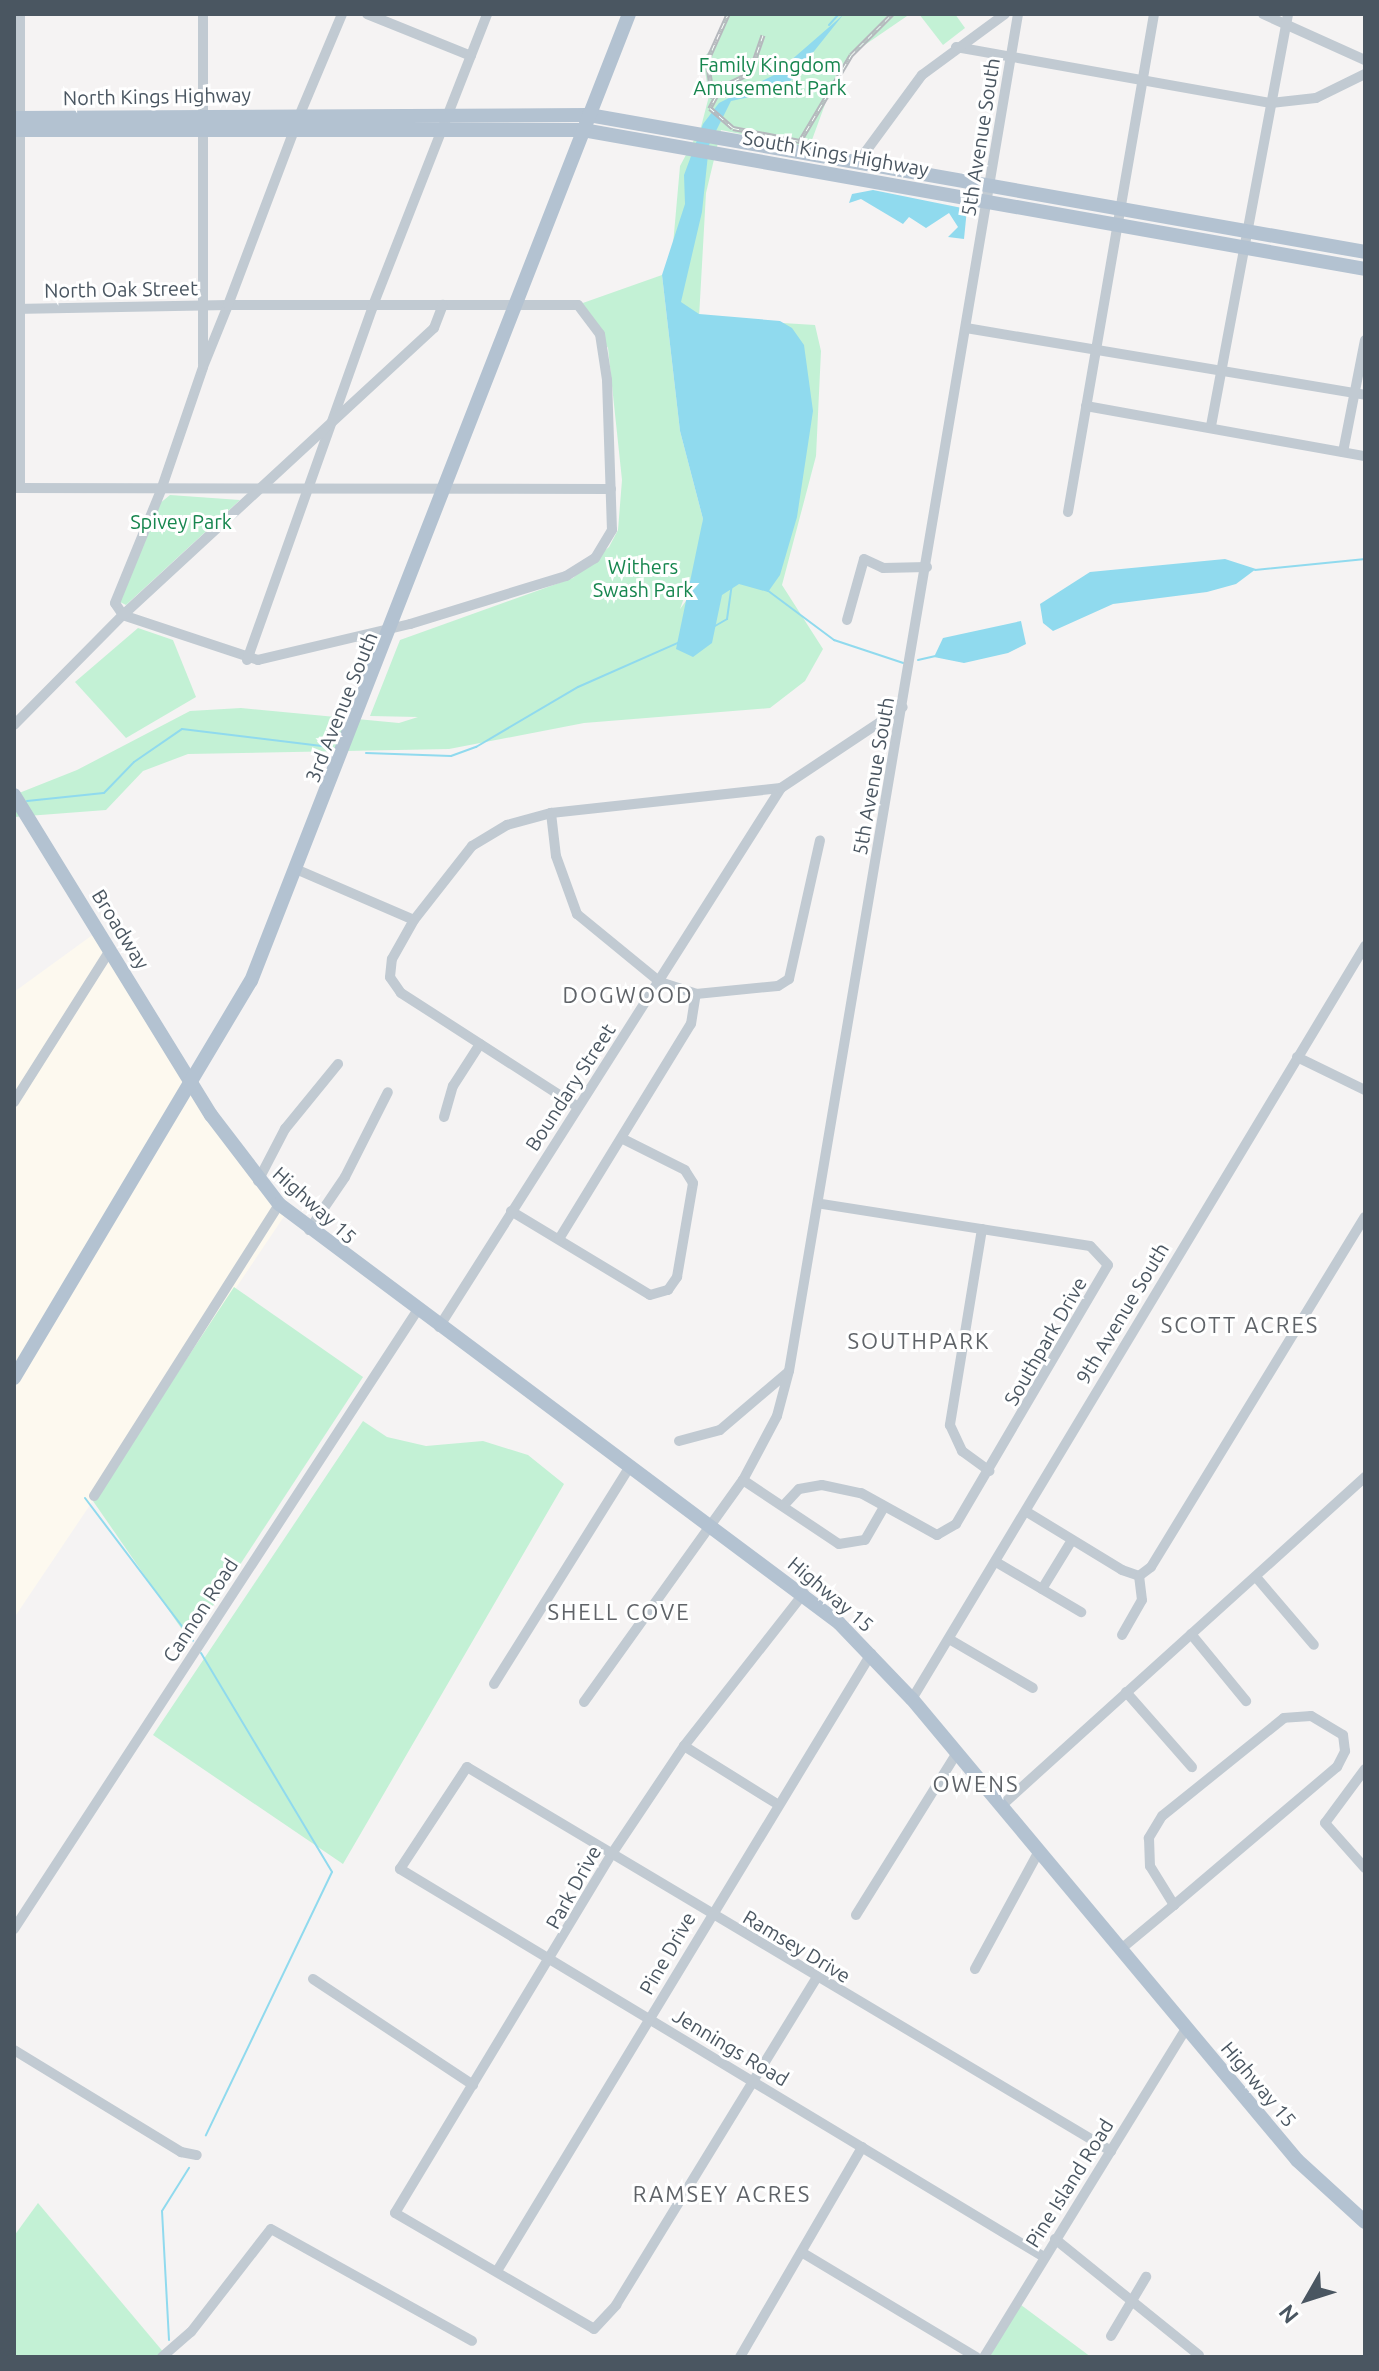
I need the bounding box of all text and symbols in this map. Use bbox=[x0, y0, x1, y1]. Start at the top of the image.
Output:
park label: Family Kingdom Amusement Park bbox=[693, 52, 847, 99]
street label: 5th Avenue South bbox=[956, 56, 1004, 218]
street label: North Kings Highway bbox=[63, 82, 251, 110]
street label: South Kings Highway bbox=[741, 125, 931, 181]
street label: North Oak Street bbox=[44, 276, 198, 302]
park label: Spivey Park bbox=[130, 509, 232, 533]
park label: Withers Swash Park bbox=[593, 555, 693, 602]
street label: 3rd Avenue South bbox=[300, 628, 382, 786]
street label: 5th Avenue South bbox=[847, 695, 899, 857]
street label: Broadway bbox=[87, 885, 155, 973]
district label: DOGWOOD bbox=[562, 982, 694, 1008]
street label: Boundary Street bbox=[520, 1019, 620, 1155]
street label: Highway 15 bbox=[268, 1161, 362, 1249]
street label: 9th Avenue South bbox=[1071, 1238, 1173, 1388]
street label: Southpark Drive bbox=[999, 1272, 1091, 1410]
district label: SCOTT ACRES bbox=[1161, 1312, 1319, 1338]
district label: SOUTHPARK bbox=[848, 1328, 990, 1354]
street label: Highway 15 bbox=[783, 1551, 879, 1637]
street label: Cannon Road bbox=[157, 1553, 243, 1667]
district label: SHELL COVE bbox=[547, 1599, 691, 1625]
district label: OWENS bbox=[933, 1771, 1019, 1797]
street label: Park Drive bbox=[540, 1841, 606, 1933]
street label: Ramsey Drive bbox=[739, 1905, 855, 1987]
street label: Pine Drive bbox=[634, 1908, 700, 1998]
street label: Jennings Road bbox=[669, 2003, 793, 2091]
street label: Highway 15 bbox=[1216, 2036, 1302, 2132]
street label: Pine Island Road bbox=[1020, 2114, 1118, 2252]
district label: RAMSEY ACRES bbox=[633, 2181, 811, 2207]
north arrow bbox=[1267, 2259, 1347, 2339]
text: N bbox=[1273, 2300, 1303, 2329]

